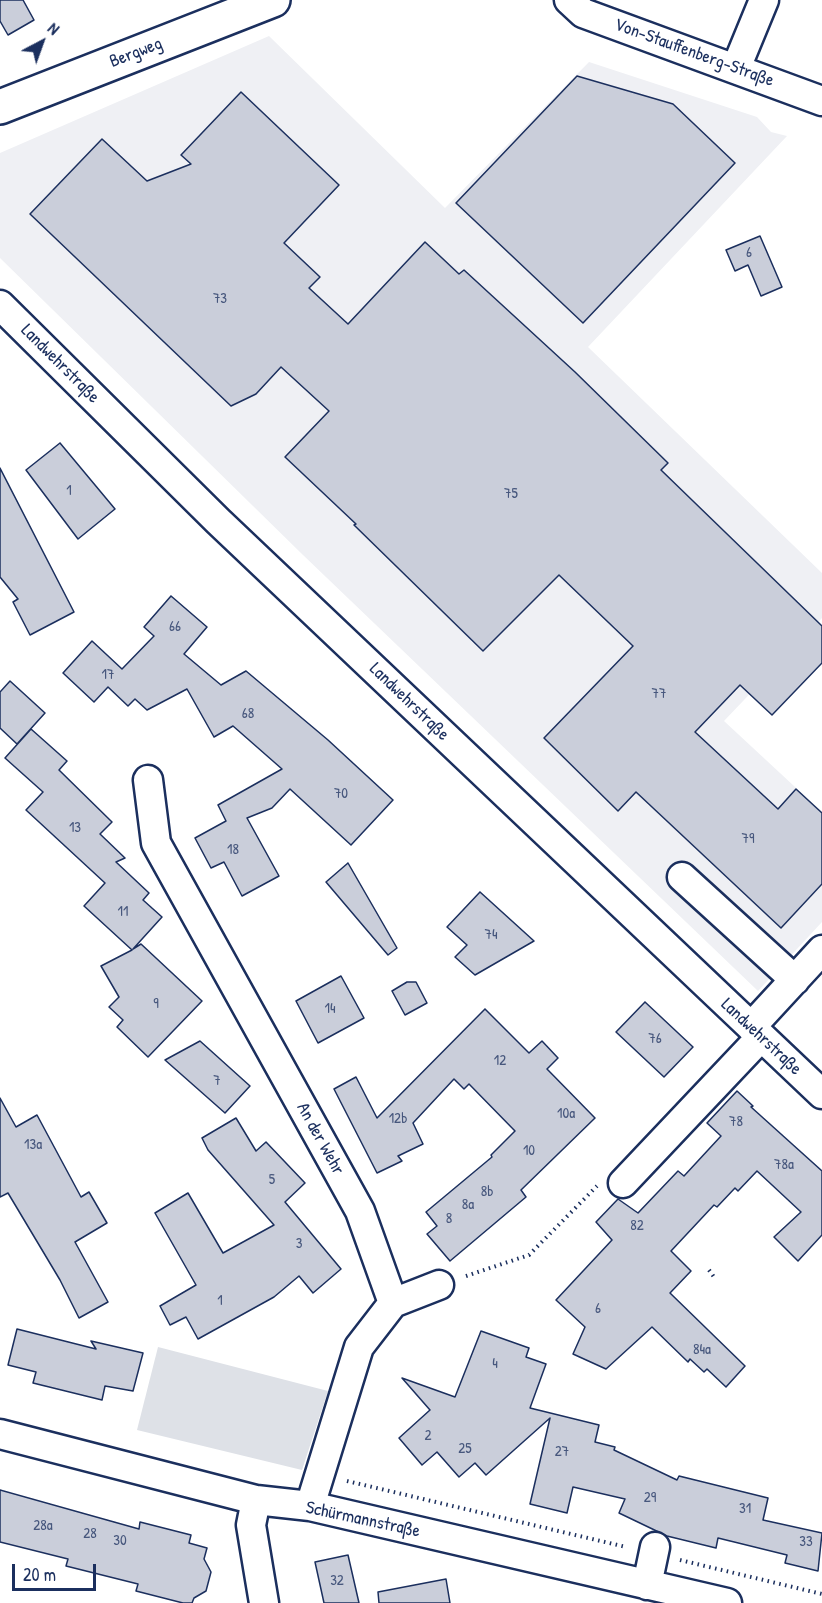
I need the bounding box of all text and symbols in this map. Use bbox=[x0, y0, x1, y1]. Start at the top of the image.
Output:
north arrow bbox=[12, 12, 72, 72]
street label: Von-Stauffenberg-Straße bbox=[611, 14, 777, 92]
text: N bbox=[43, 17, 64, 40]
street label: Bergweg bbox=[107, 33, 165, 73]
house number: 6 bbox=[746, 244, 752, 262]
house number: 73 bbox=[213, 290, 227, 308]
street label: Landwehrstraße bbox=[16, 320, 104, 408]
house number: 1 bbox=[66, 482, 72, 500]
house number: 75 bbox=[504, 485, 518, 503]
house number: 66 bbox=[169, 618, 181, 636]
street label: Landwehrstraße bbox=[365, 659, 453, 745]
house number: 17 bbox=[102, 666, 114, 684]
house number: 77 bbox=[652, 685, 666, 703]
house number: 68 bbox=[242, 705, 254, 723]
house number: 70 bbox=[334, 785, 348, 803]
house number: 13 bbox=[69, 819, 81, 837]
house number: 79 bbox=[742, 830, 754, 848]
house number: 18 bbox=[227, 841, 239, 859]
house number: 11 bbox=[118, 903, 128, 921]
house number: 74 bbox=[484, 926, 498, 944]
street label: Landwehrstraße bbox=[716, 994, 806, 1080]
house number: 9 bbox=[153, 995, 159, 1013]
house number: 14 bbox=[324, 1000, 336, 1018]
house number: 76 bbox=[648, 1030, 662, 1048]
house number: 12 bbox=[494, 1052, 506, 1070]
house number: 7 bbox=[213, 1072, 221, 1090]
street label: An der Wehr bbox=[291, 1099, 349, 1179]
house number: 10a bbox=[557, 1105, 575, 1123]
house number: 12b bbox=[389, 1110, 407, 1128]
house number: 78 bbox=[729, 1113, 743, 1131]
house number: 13a bbox=[24, 1136, 42, 1154]
house number: 10 bbox=[523, 1142, 535, 1160]
house number: 78a bbox=[774, 1156, 794, 1174]
house number: 5 bbox=[269, 1171, 275, 1189]
house number: 8b bbox=[481, 1183, 493, 1201]
house number: 8a bbox=[462, 1196, 474, 1214]
house number: 8 bbox=[446, 1210, 452, 1228]
house number: 82 bbox=[630, 1217, 644, 1235]
house number: 3 bbox=[296, 1235, 302, 1253]
house number: 1 bbox=[217, 1292, 223, 1310]
house number: 6 bbox=[595, 1300, 601, 1318]
house number: 84a bbox=[693, 1341, 711, 1359]
house number: 4 bbox=[492, 1355, 498, 1373]
house number: 2 bbox=[424, 1427, 432, 1445]
house number: 25 bbox=[458, 1440, 472, 1458]
house number: 27 bbox=[555, 1443, 569, 1461]
house number: 29 bbox=[644, 1489, 656, 1507]
street label: Schürmannstraße bbox=[304, 1497, 422, 1543]
house number: 31 bbox=[739, 1500, 751, 1518]
house number: 28a bbox=[33, 1517, 53, 1535]
house number: 28 bbox=[83, 1525, 97, 1543]
house number: 30 bbox=[113, 1532, 127, 1550]
house number: 33 bbox=[799, 1533, 813, 1551]
scale bar bbox=[15, 1552, 99, 1590]
text: 20 m bbox=[23, 1562, 56, 1587]
house number: 32 bbox=[330, 1572, 344, 1590]

